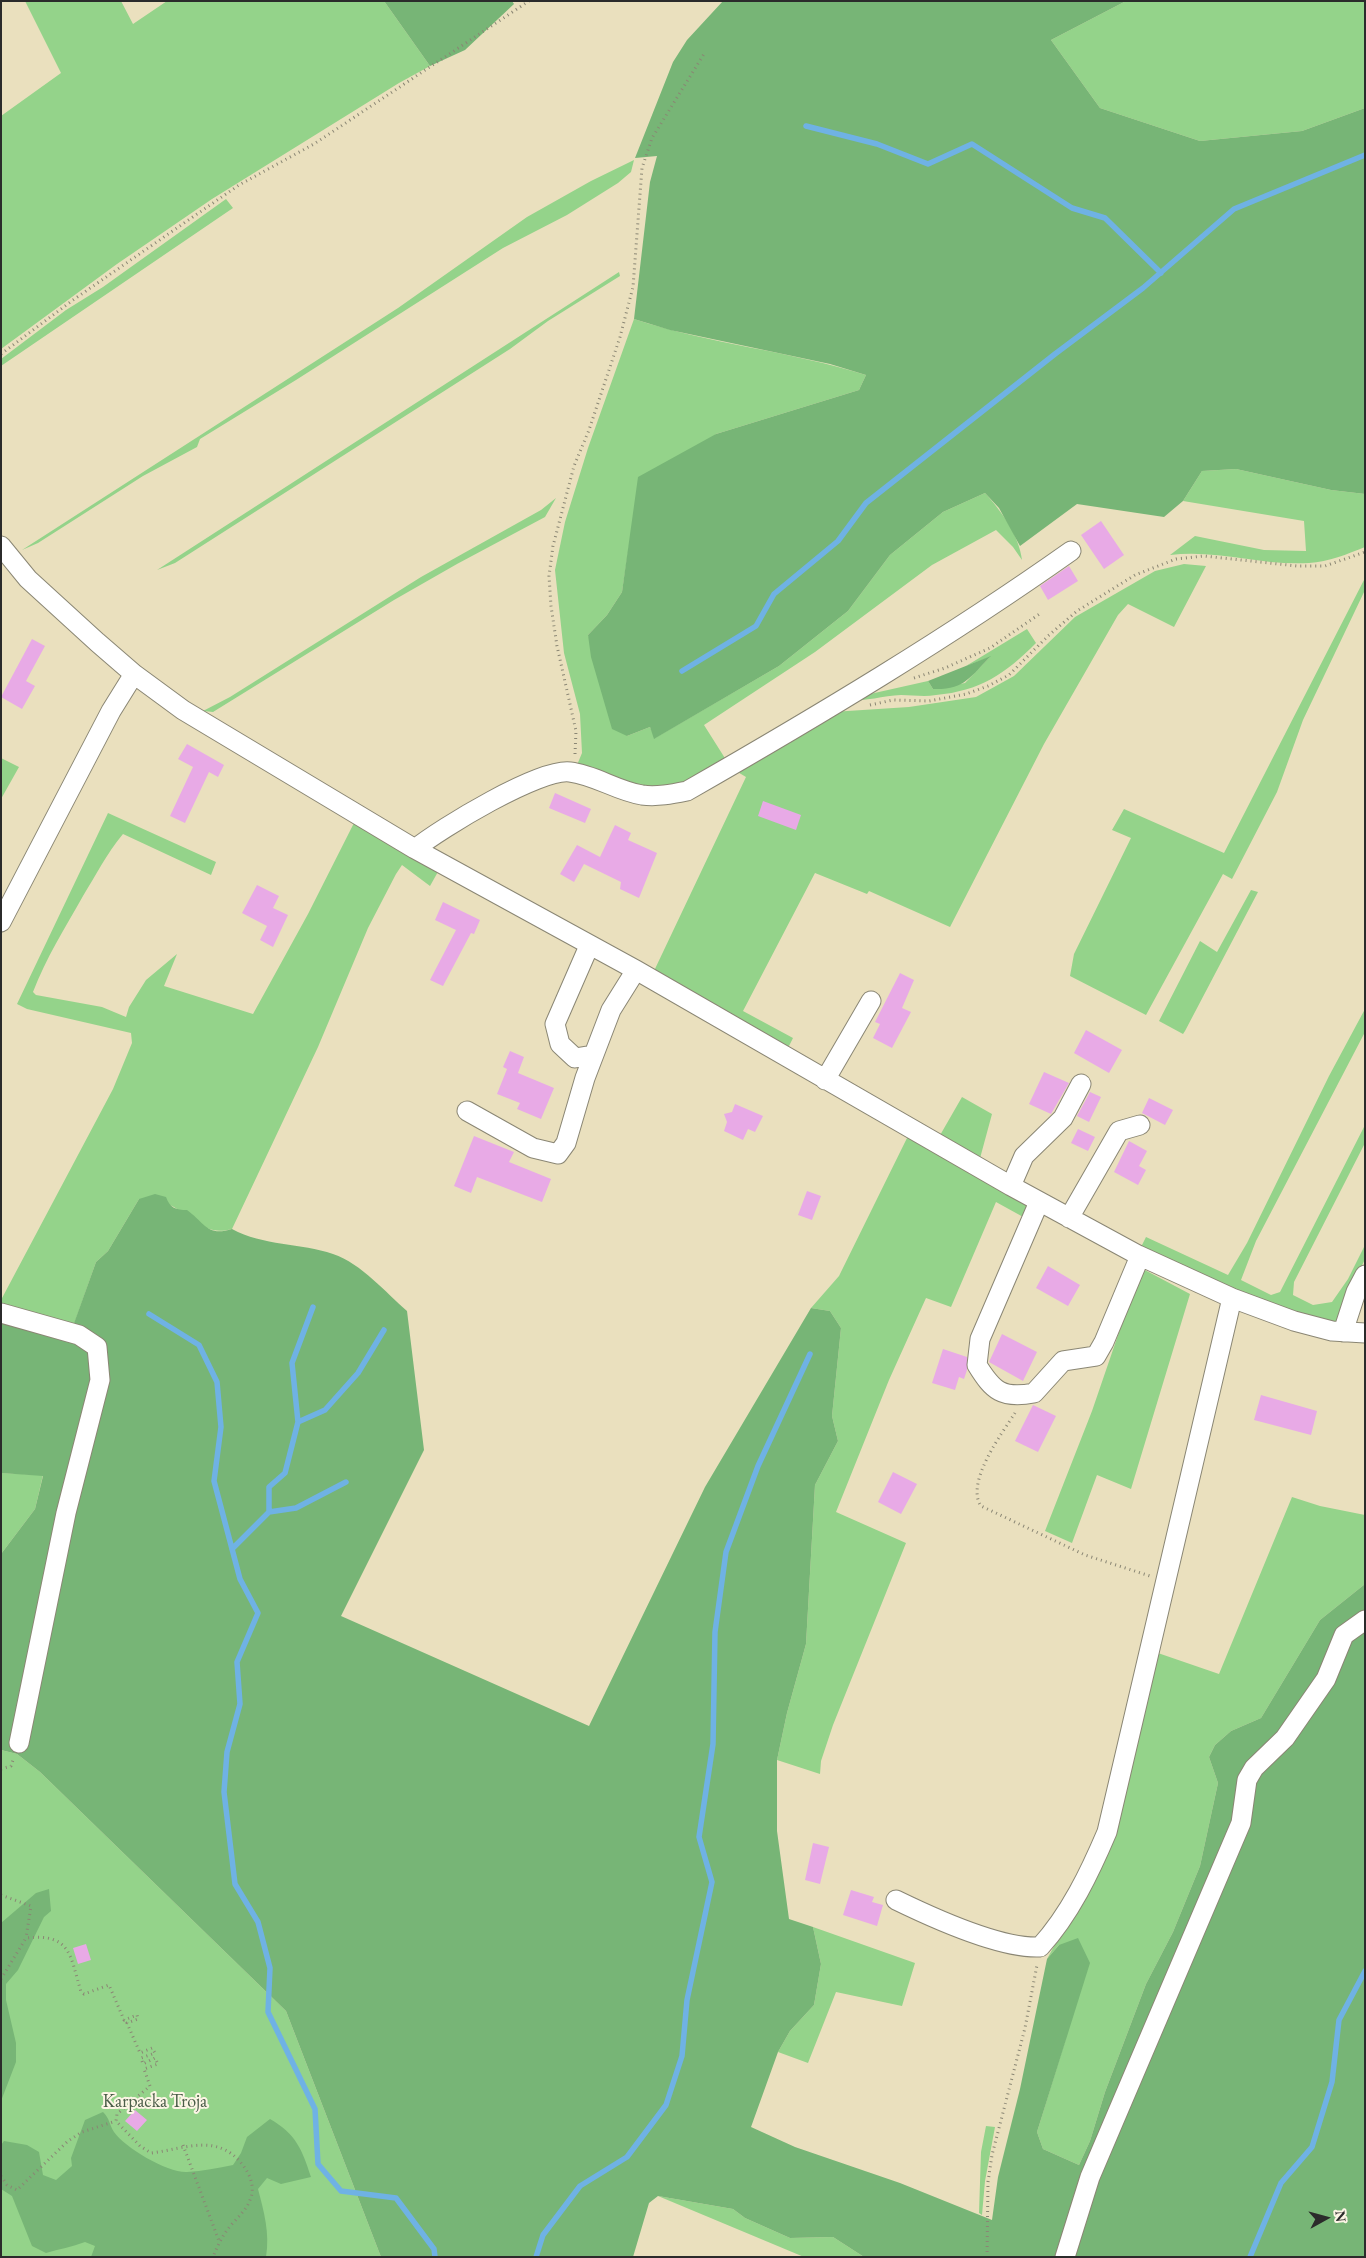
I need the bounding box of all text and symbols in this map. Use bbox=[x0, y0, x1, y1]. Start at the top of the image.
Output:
park label: Karpacka Troja bbox=[103, 2091, 207, 2113]
north arrow bbox=[1301, 2193, 1351, 2243]
text: N bbox=[1331, 2209, 1351, 2223]

